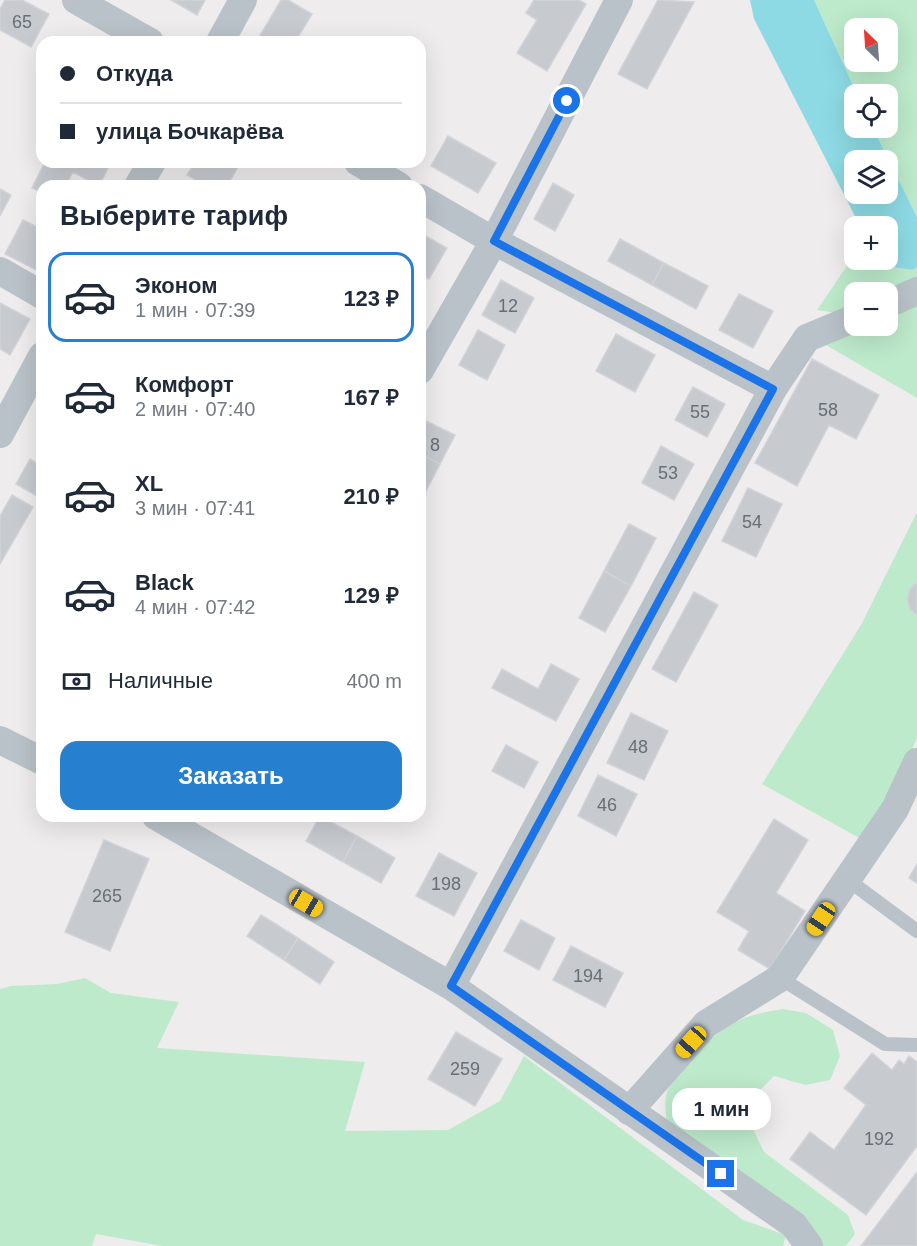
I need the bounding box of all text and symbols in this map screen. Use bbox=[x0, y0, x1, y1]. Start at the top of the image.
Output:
house number: 65 bbox=[12, 12, 32, 32]
north arrow bbox=[844, 18, 898, 72]
map controls bbox=[844, 18, 898, 336]
text: Откуда bbox=[96, 61, 173, 86]
button: locate bbox=[844, 84, 898, 138]
route start bbox=[553, 87, 580, 114]
text: улица Бочкарёва bbox=[96, 119, 283, 144]
button: layers bbox=[844, 150, 898, 204]
text: Выберите тариф bbox=[60, 201, 288, 231]
button: + bbox=[844, 216, 898, 270]
icon: car bbox=[63, 270, 117, 324]
text: Эконом bbox=[135, 273, 218, 298]
button: − bbox=[844, 282, 898, 336]
text: 123 ₽ bbox=[343, 286, 399, 311]
house number: 12 bbox=[498, 296, 518, 316]
text: 1 мин · 07:39 bbox=[135, 299, 255, 321]
icon: car bbox=[63, 369, 117, 423]
text: Комфорт bbox=[135, 372, 234, 397]
text: 167 ₽ bbox=[343, 385, 399, 410]
text: 2 мин · 07:40 bbox=[135, 398, 255, 420]
house number: 58 bbox=[818, 400, 838, 420]
house number: 55 bbox=[690, 402, 710, 422]
house number: 8 bbox=[430, 435, 440, 455]
house number: 53 bbox=[658, 463, 678, 483]
icon: car bbox=[63, 468, 117, 522]
text: XL bbox=[135, 471, 163, 496]
text: 210 ₽ bbox=[343, 484, 399, 509]
text: 3 мин · 07:41 bbox=[135, 497, 255, 519]
house number: 54 bbox=[742, 512, 762, 532]
icon: car bbox=[63, 567, 117, 621]
text: Black bbox=[135, 570, 194, 595]
text: 129 ₽ bbox=[343, 583, 399, 608]
text: 4 мин · 07:42 bbox=[135, 596, 255, 618]
icon: cash bbox=[60, 665, 93, 698]
text: Наличные bbox=[108, 668, 213, 693]
text: 400 m bbox=[346, 670, 402, 692]
house number: 48 bbox=[628, 737, 648, 757]
button: Заказать bbox=[60, 741, 402, 810]
house number: 46 bbox=[597, 795, 617, 815]
house number: 198 bbox=[431, 874, 461, 894]
house number: 265 bbox=[92, 886, 122, 906]
car bbox=[286, 886, 326, 920]
car bbox=[803, 899, 839, 939]
house number: 194 bbox=[573, 966, 603, 986]
car bbox=[672, 1023, 710, 1061]
house number: 259 bbox=[450, 1059, 480, 1079]
callout: 1 мин bbox=[672, 1087, 771, 1129]
text: 1 мин bbox=[694, 1098, 749, 1120]
house number: 192 bbox=[864, 1129, 894, 1149]
route end bbox=[707, 1160, 734, 1187]

